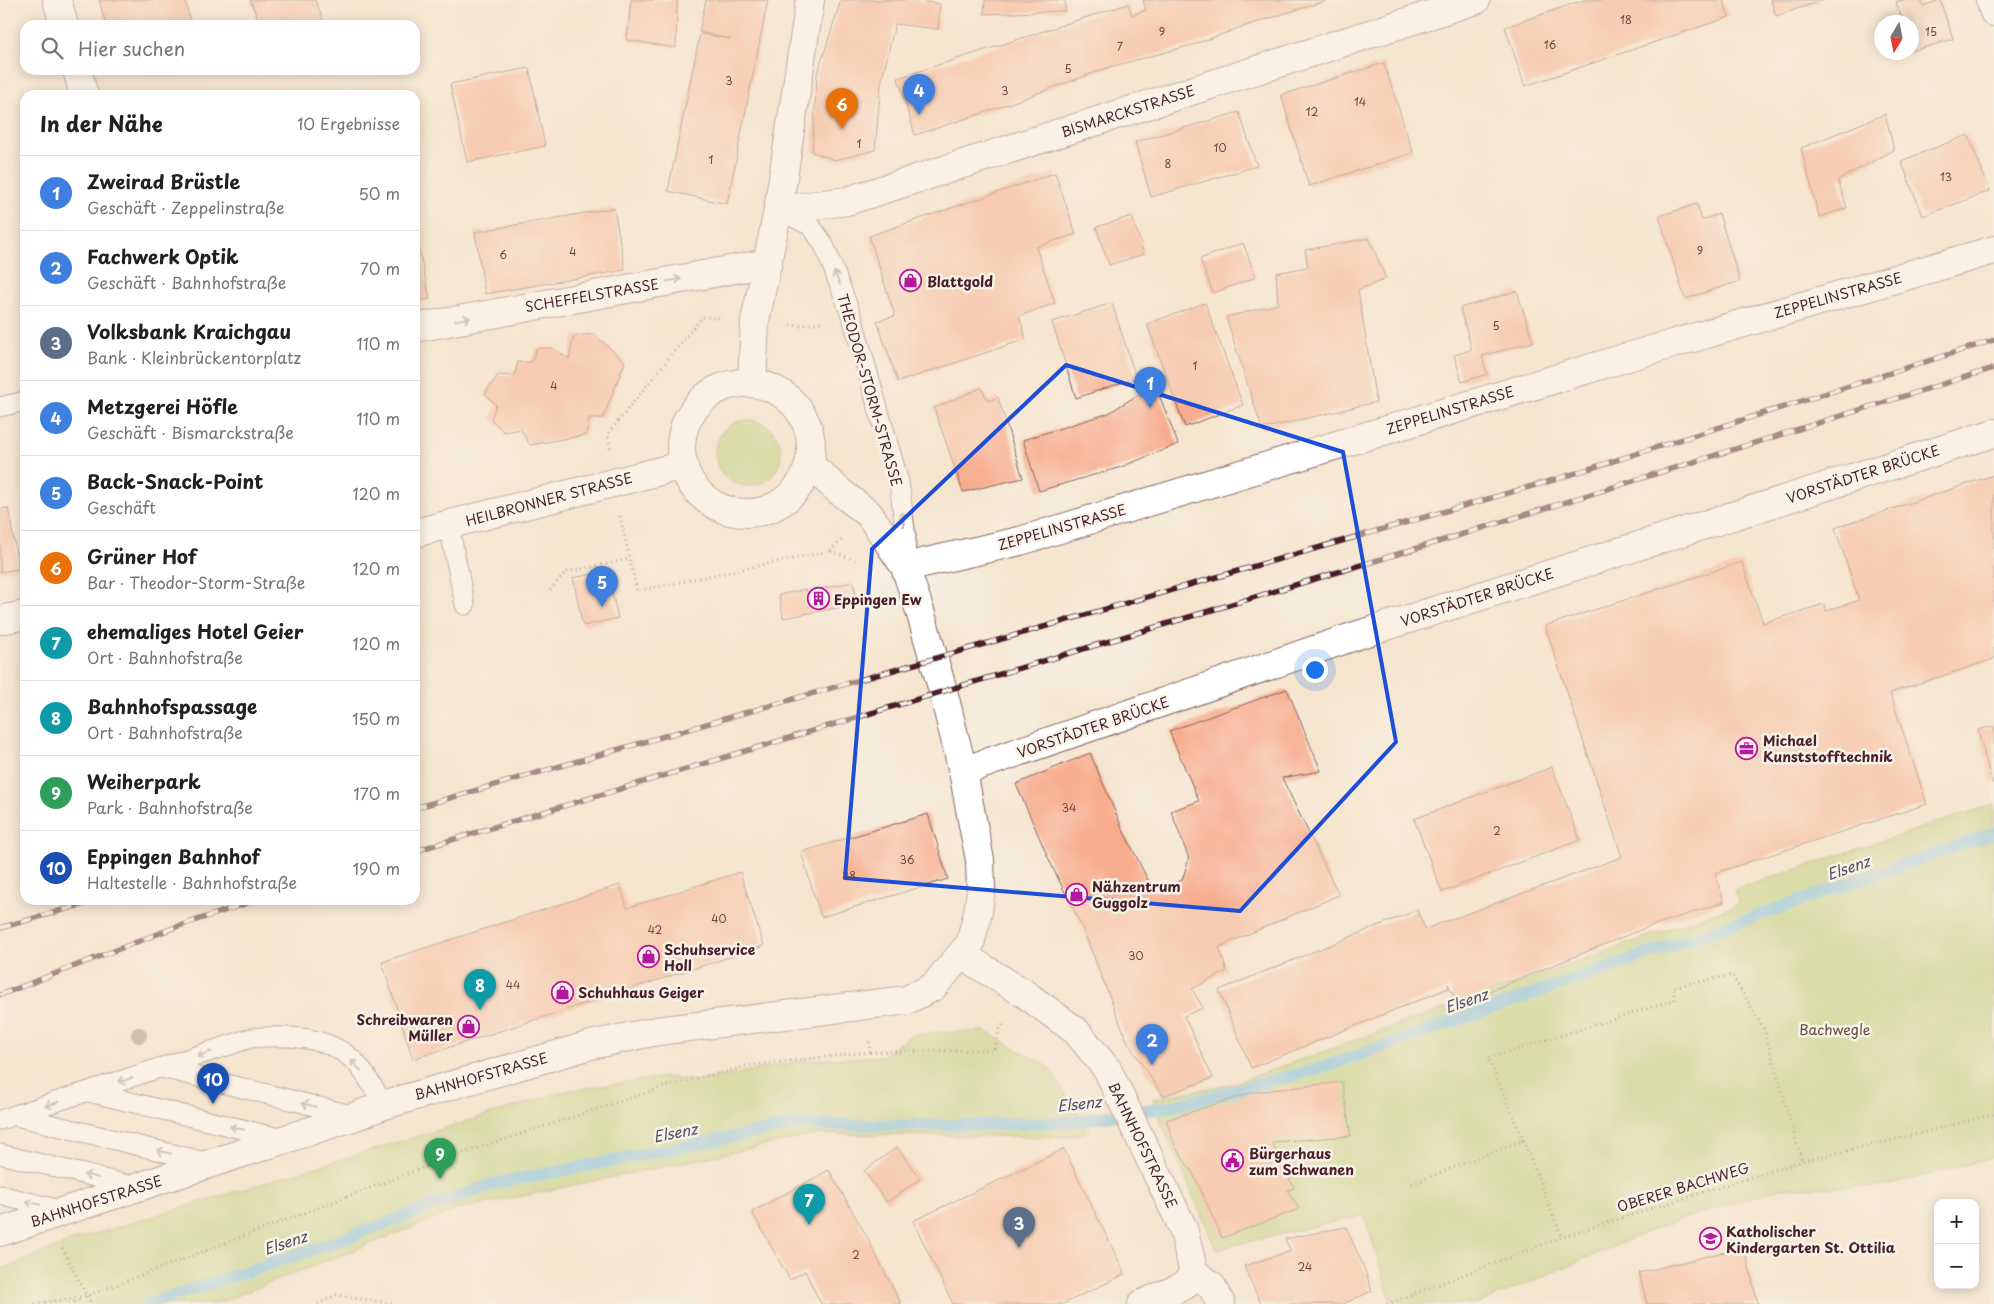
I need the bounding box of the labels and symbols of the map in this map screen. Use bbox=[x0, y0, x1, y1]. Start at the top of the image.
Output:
house number: 18 bbox=[1620, 11, 1632, 28]
north arrow bbox=[1874, 15, 1919, 60]
house number: 9 bbox=[1159, 23, 1165, 40]
house number: 15 bbox=[1925, 23, 1937, 40]
house number: 16 bbox=[1544, 36, 1557, 53]
house number: 7 bbox=[1117, 38, 1123, 55]
house number: 5 bbox=[1064, 60, 1072, 77]
house number: 3 bbox=[725, 72, 733, 89]
pin: 4 bbox=[903, 74, 935, 115]
street label: BISMARCKSTRASSE bbox=[1058, 79, 1198, 143]
house number: 3 bbox=[1001, 82, 1009, 99]
pin: 6 bbox=[826, 88, 858, 129]
house number: 14 bbox=[1354, 93, 1366, 110]
house number: 12 bbox=[1306, 103, 1319, 120]
house number: 1 bbox=[857, 135, 862, 152]
house number: 10 bbox=[1214, 139, 1226, 156]
house number: 1 bbox=[709, 151, 714, 168]
house number: 8 bbox=[1165, 155, 1172, 172]
house number: 13 bbox=[1940, 168, 1952, 185]
house number: 9 bbox=[1697, 242, 1703, 259]
house number: 4 bbox=[569, 243, 577, 260]
house number: 6 bbox=[499, 246, 507, 263]
street label: ZEPPELINSTRASSE bbox=[1771, 267, 1905, 323]
shop icon: Blattgold bbox=[899, 269, 923, 293]
one-way arrow bbox=[832, 271, 841, 287]
place label: Blattgold bbox=[927, 271, 993, 292]
street label: SCHEFFELSTRASSE bbox=[523, 273, 661, 317]
one-way arrow bbox=[666, 275, 682, 285]
street label: THEODOR-STORM-STRASSE bbox=[832, 291, 908, 489]
one-way arrow bbox=[455, 313, 471, 323]
house number: 5 bbox=[1492, 317, 1500, 334]
house number: 1 bbox=[1193, 357, 1198, 374]
pin: 1 bbox=[1134, 367, 1166, 408]
house number: 4 bbox=[550, 377, 558, 394]
street label: ZEPPELINSTRASSE bbox=[1384, 381, 1516, 439]
street label: VORSTÄDTER BRÜCKE bbox=[1784, 439, 1942, 509]
street label: HEILBRONNER STRASSE bbox=[463, 467, 635, 531]
street label: ZEPPELINSTRASSE bbox=[995, 499, 1129, 555]
one-way arrow bbox=[898, 511, 908, 527]
street label: VORSTÄDTER BRÜCKE bbox=[1398, 562, 1556, 632]
pin: 5 bbox=[586, 566, 618, 607]
building icon: Eppingen Ew bbox=[806, 587, 830, 611]
place label: Eppingen Ew bbox=[834, 589, 922, 610]
your location bbox=[1302, 657, 1328, 683]
street label: VORSTÄDTER BRÜCKE bbox=[1014, 691, 1172, 763]
place label: Michael Kunststofftechnik bbox=[1763, 730, 1893, 767]
office icon: Michael Kunststofftechnik bbox=[1735, 736, 1759, 760]
house number: 34 bbox=[1062, 799, 1076, 816]
house number: 2 bbox=[1493, 822, 1501, 839]
water label: Elsenz bbox=[1823, 848, 1874, 885]
house number: 36 bbox=[900, 851, 915, 868]
house number: 38 bbox=[842, 867, 856, 884]
place label: Nähzentrum Guggolz bbox=[1092, 876, 1181, 913]
shop icon: Nähzentrum Guggolz bbox=[1064, 882, 1088, 906]
house number: 40 bbox=[711, 910, 727, 927]
house number: 42 bbox=[648, 921, 663, 938]
place label: Schuhservice Holl bbox=[664, 939, 756, 976]
shop icon: Schuhservice Holl bbox=[636, 945, 660, 969]
house number: 30 bbox=[1128, 947, 1144, 964]
pin: 8 bbox=[464, 969, 496, 1010]
house number: 44 bbox=[506, 976, 520, 993]
shop icon: Schuhhaus Geiger bbox=[550, 980, 574, 1004]
water label: Elsenz bbox=[1441, 981, 1492, 1018]
place label: Schuhhaus Geiger bbox=[578, 982, 705, 1003]
place label: Schreibwaren Müller bbox=[357, 1009, 454, 1046]
shop icon: Schreibwaren Müller bbox=[457, 1015, 481, 1039]
park label: Bachwegle bbox=[1799, 1019, 1871, 1040]
pin: 2 bbox=[1136, 1024, 1168, 1065]
street label: BAHNHOFSTRASSE bbox=[412, 1047, 550, 1105]
one-way arrow bbox=[197, 1050, 212, 1059]
one-way arrow bbox=[350, 1058, 362, 1071]
pin: 10 bbox=[197, 1063, 229, 1104]
one-way arrow bbox=[118, 1076, 133, 1085]
street label: BAHNHOFSTRASSE bbox=[1103, 1078, 1183, 1212]
water label: Elsenz bbox=[1056, 1089, 1104, 1117]
one-way arrow bbox=[45, 1100, 61, 1109]
one-way arrow bbox=[301, 1100, 317, 1109]
water label: Elsenz bbox=[651, 1116, 701, 1147]
one-way arrow bbox=[230, 1123, 246, 1132]
pin: 9 bbox=[424, 1138, 456, 1179]
place label: Bürgerhaus zum Schwanen bbox=[1249, 1143, 1354, 1180]
one-way arrow bbox=[157, 1147, 173, 1156]
public building icon: Bürgerhaus zum Schwanen bbox=[1221, 1149, 1245, 1173]
street label: OBERER BACHWEG bbox=[1614, 1157, 1752, 1217]
street label: BAHNHOFSTRASSE bbox=[27, 1170, 165, 1232]
one-way arrow bbox=[84, 1171, 100, 1180]
pin: 7 bbox=[793, 1184, 825, 1225]
one-way arrow bbox=[25, 1198, 41, 1207]
pin: 3 bbox=[1003, 1207, 1035, 1248]
place label: Katholischer Kindergarten St. Ottilia bbox=[1726, 1221, 1896, 1258]
water label: Elsenz bbox=[260, 1224, 311, 1260]
school or university icon: Katholischer Kindergarten St. Ottilia bbox=[1698, 1227, 1722, 1251]
house number: 2 bbox=[852, 1246, 860, 1263]
house number: 24 bbox=[1298, 1258, 1312, 1275]

